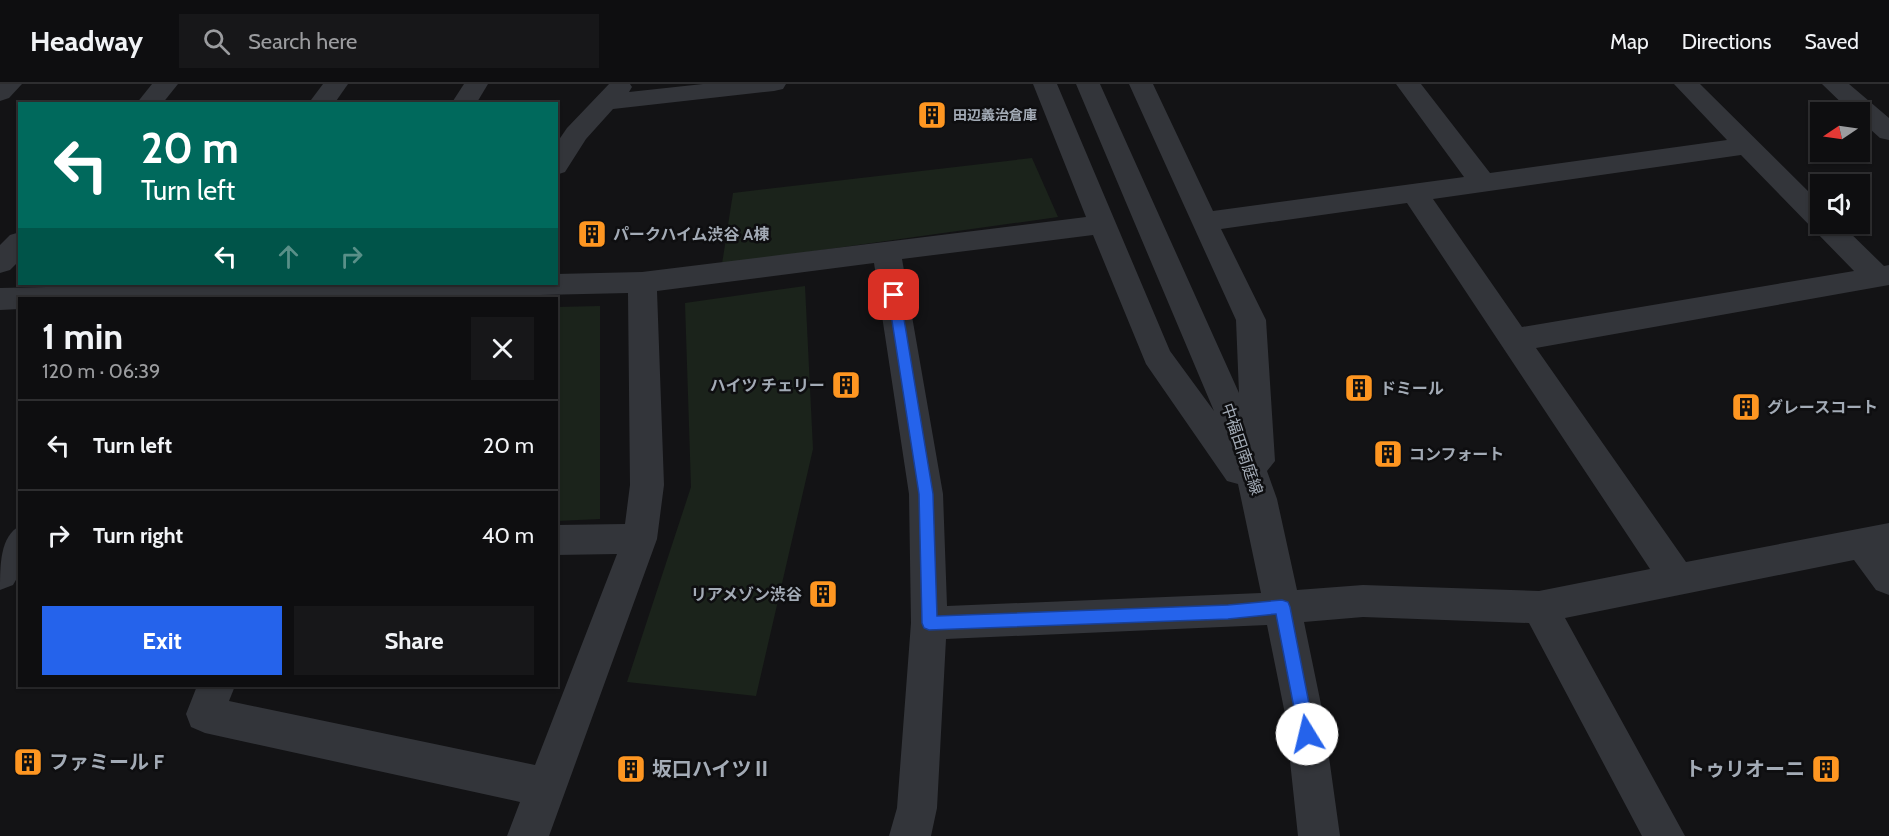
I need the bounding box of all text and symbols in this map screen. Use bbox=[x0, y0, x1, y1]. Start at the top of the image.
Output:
search box bbox=[179, 14, 599, 68]
text: Headway bbox=[30, 24, 143, 58]
icon: search bbox=[200, 25, 233, 58]
text: Search here bbox=[248, 28, 357, 55]
text: Map bbox=[1610, 29, 1649, 54]
text: Directions bbox=[1682, 29, 1771, 54]
text: Saved bbox=[1804, 29, 1859, 54]
building icon: 田辺義治倉庫 bbox=[916, 99, 948, 131]
north arrow bbox=[1810, 102, 1870, 162]
map controls bbox=[1810, 102, 1870, 234]
place label: 田辺義治倉庫 bbox=[953, 106, 1037, 124]
text: 20 m bbox=[141, 122, 239, 174]
icon: left bbox=[42, 126, 120, 204]
text: Turn left bbox=[141, 174, 235, 207]
button: sound bbox=[1810, 174, 1870, 234]
building icon: パークハイム渋谷 A棟 bbox=[576, 218, 608, 250]
place label: パークハイム渋谷 A棟 bbox=[613, 225, 769, 244]
icon: left bbox=[209, 240, 242, 273]
icon: ahead bbox=[272, 240, 305, 273]
icon: right bbox=[335, 240, 368, 273]
pin bbox=[868, 269, 919, 320]
icon: arrive bbox=[877, 278, 910, 311]
text: 1 min bbox=[42, 314, 123, 358]
button: close bbox=[471, 317, 534, 380]
text: 120 m · 06:39 bbox=[42, 359, 160, 383]
building icon: ハイツ チェリー bbox=[830, 369, 862, 401]
building icon: ドミール bbox=[1343, 372, 1375, 404]
place label: ハイツ チェリー bbox=[710, 376, 825, 395]
place label: ドミール bbox=[1380, 379, 1444, 398]
building icon: グレースコート bbox=[1730, 391, 1762, 423]
place label: グレースコート bbox=[1767, 398, 1878, 417]
street label: 中福田南庭線 bbox=[1217, 401, 1267, 497]
icon: left bbox=[42, 429, 75, 462]
text: Turn left bbox=[93, 432, 172, 459]
text: 20 m bbox=[483, 432, 534, 459]
building icon: コンフォート bbox=[1372, 438, 1404, 470]
place label: コンフォート bbox=[1409, 445, 1505, 464]
icon: right bbox=[42, 519, 75, 552]
text: Turn right bbox=[93, 522, 183, 549]
text: 40 m bbox=[482, 522, 534, 549]
building icon: リアメゾン渋谷 bbox=[807, 578, 839, 610]
place label: リアメゾン渋谷 bbox=[691, 585, 802, 604]
button: Exit bbox=[42, 606, 282, 675]
button: Share bbox=[294, 606, 534, 675]
position arrow bbox=[1275, 702, 1339, 766]
building icon: ファミール F bbox=[12, 746, 44, 778]
place label: ファミール F bbox=[49, 750, 164, 774]
building icon: 坂口ハイツⅡ bbox=[615, 753, 647, 785]
building icon: トゥリオーニ bbox=[1810, 753, 1842, 785]
place label: 坂口ハイツⅡ bbox=[652, 757, 772, 781]
place label: トゥリオーニ bbox=[1685, 757, 1805, 781]

